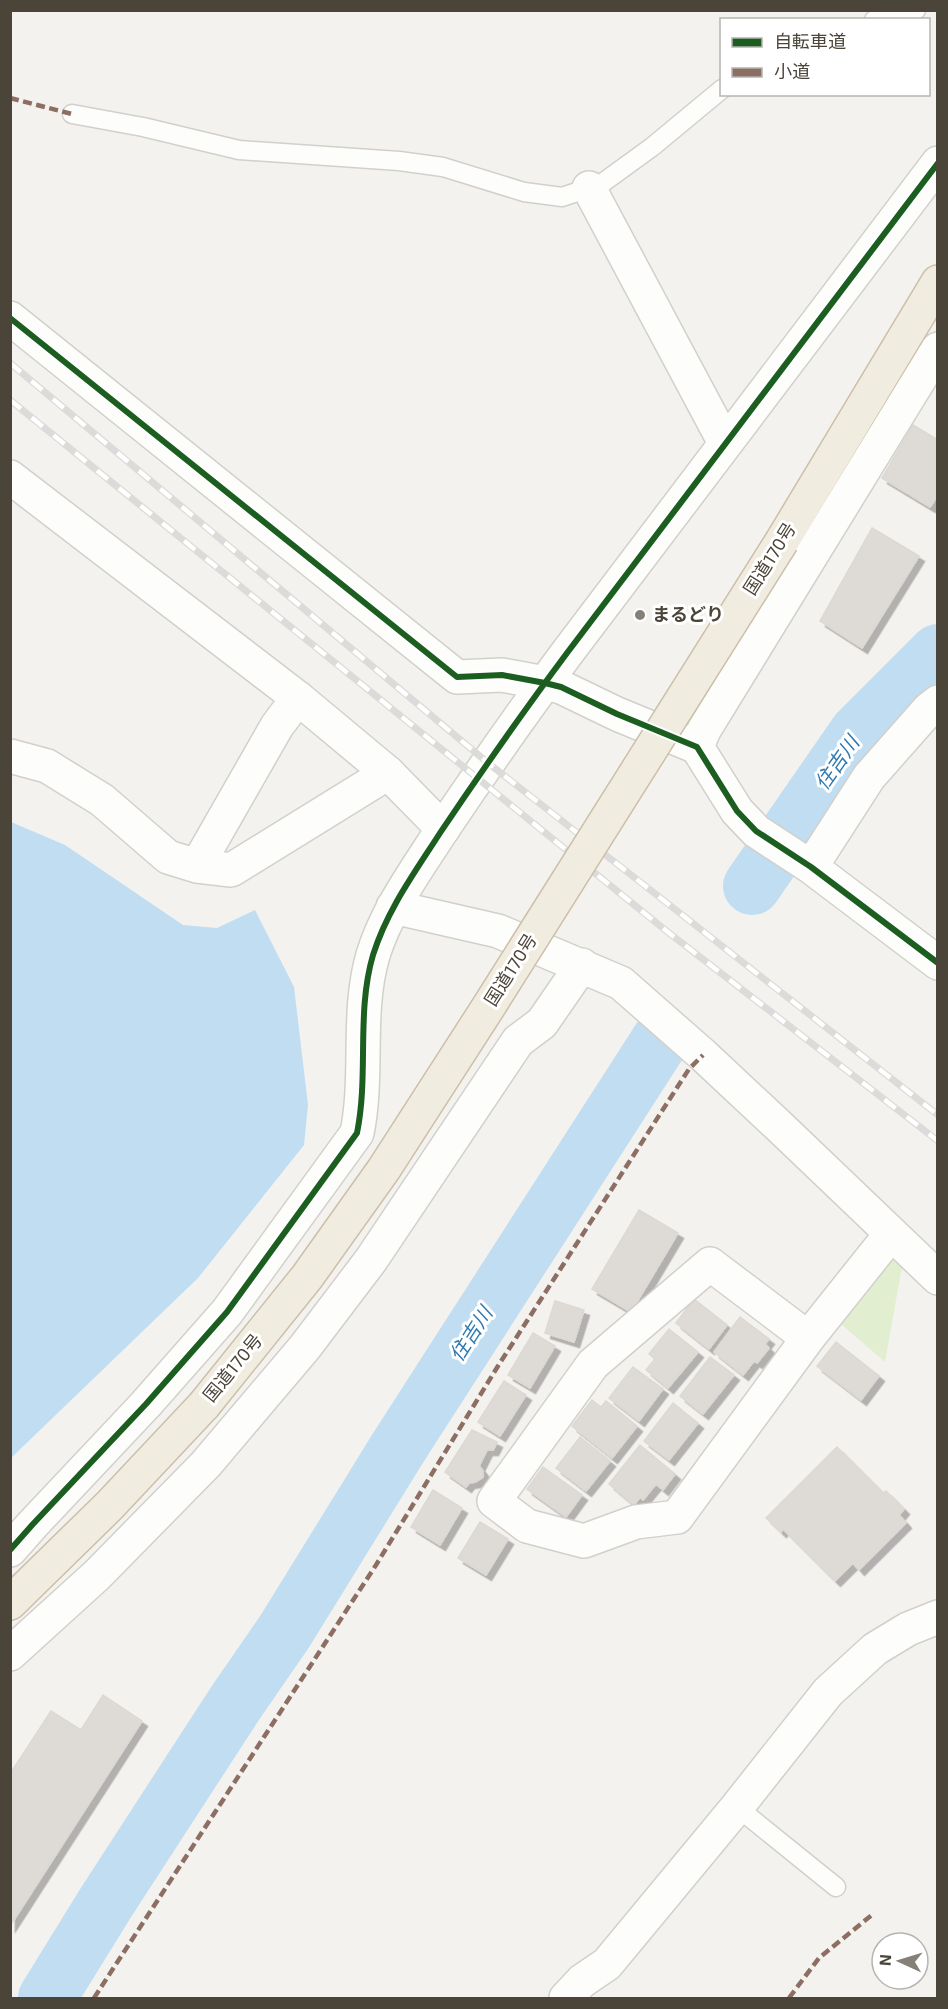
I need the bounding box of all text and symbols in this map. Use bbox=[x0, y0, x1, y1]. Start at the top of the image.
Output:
legend bbox=[720, 18, 930, 96]
text: 自転車道 bbox=[774, 30, 846, 52]
text: 小道 bbox=[774, 60, 810, 82]
street label: 国道170号 bbox=[738, 518, 800, 599]
place label: まるどり bbox=[652, 603, 724, 625]
marker: まるどり bbox=[633, 608, 647, 622]
water label: 住吉川 bbox=[809, 729, 864, 794]
street label: 国道170号 bbox=[479, 929, 541, 1010]
water label: 住吉川 bbox=[444, 1300, 498, 1365]
street label: 国道170号 bbox=[198, 1329, 266, 1406]
north arrow bbox=[870, 1931, 930, 1991]
text: N bbox=[875, 1953, 894, 1966]

